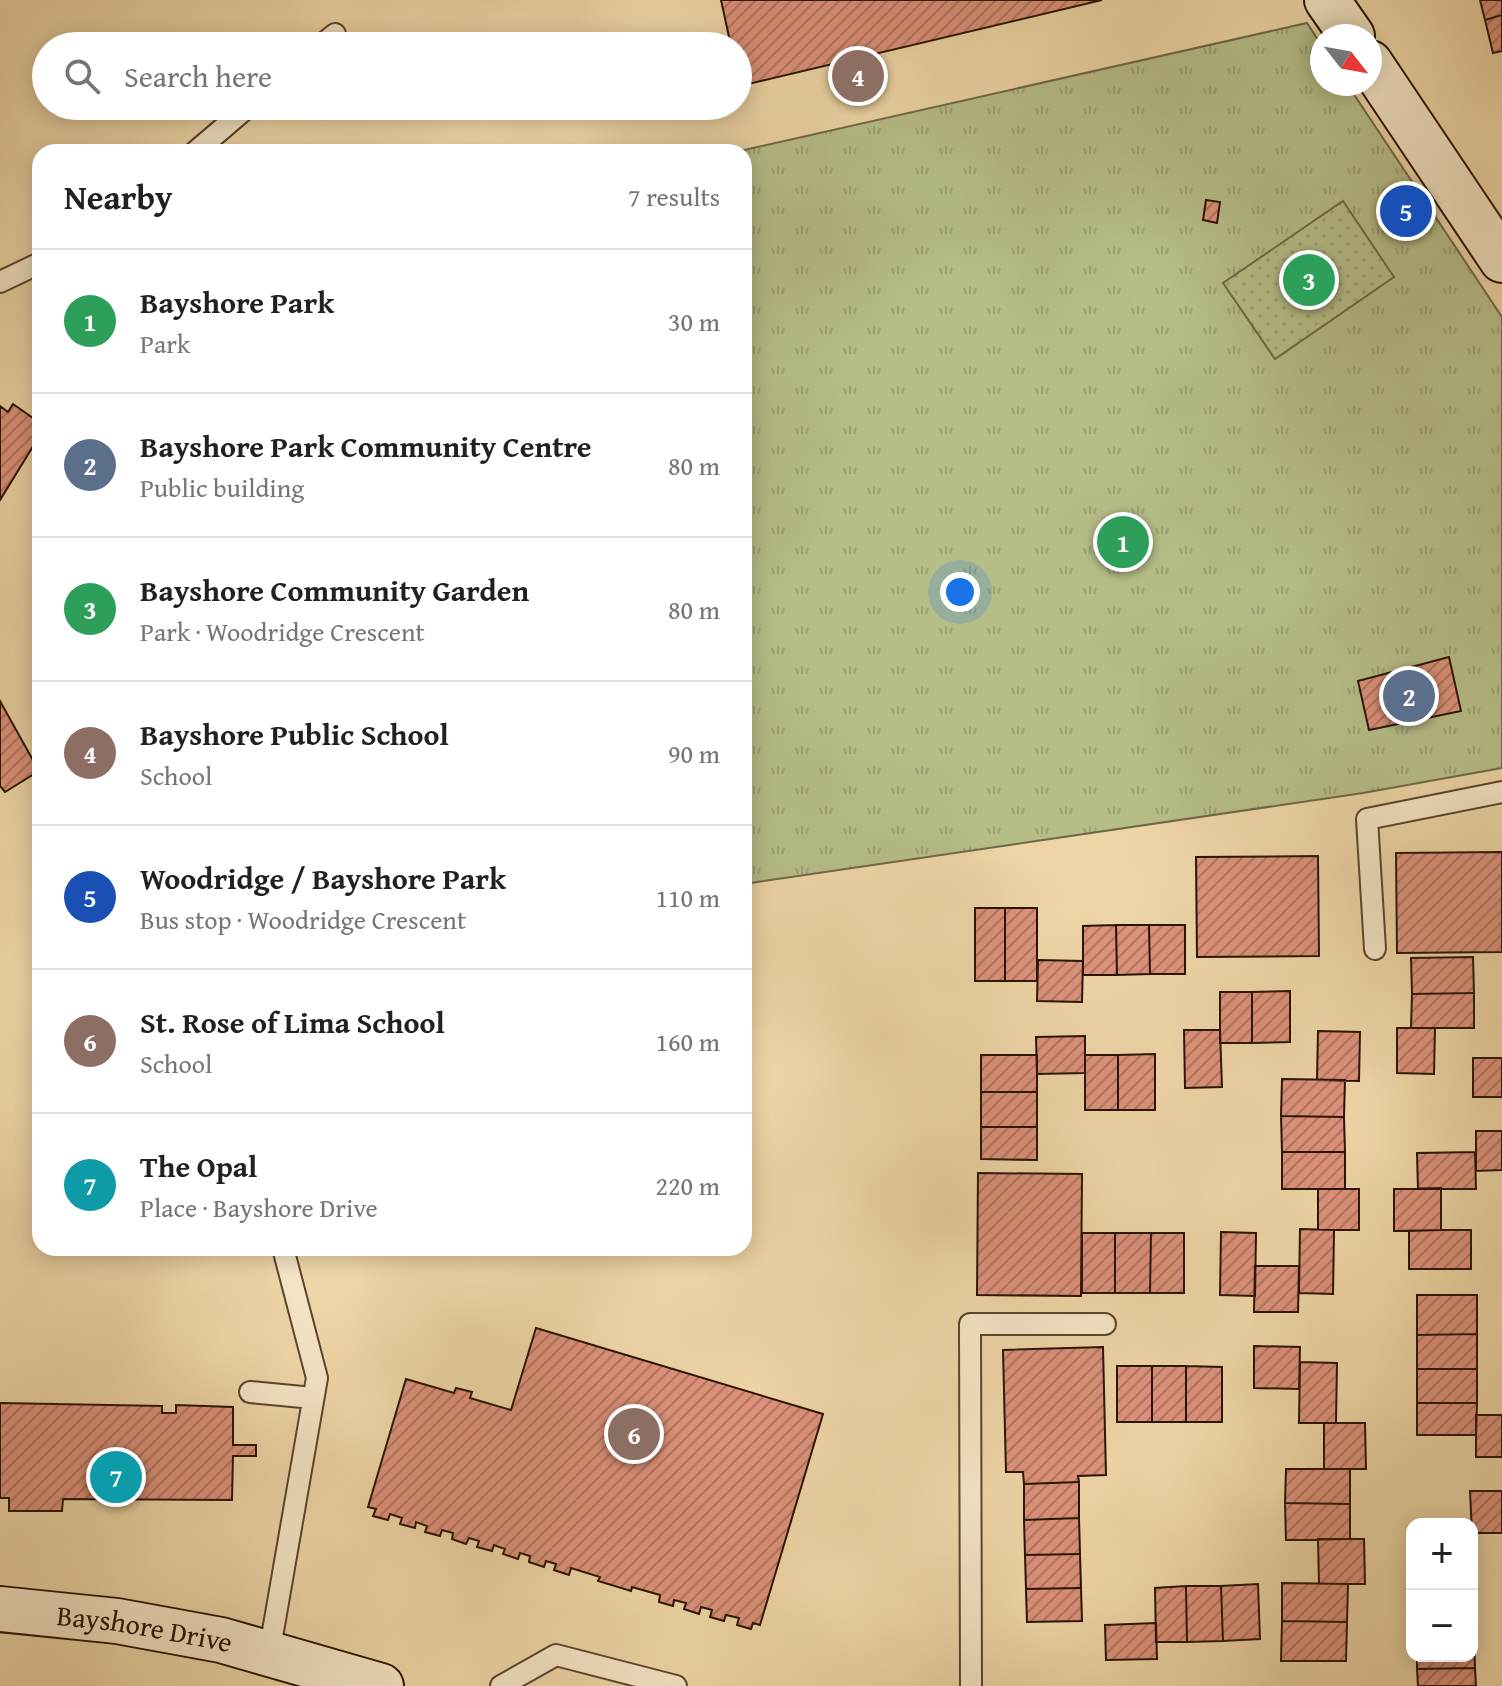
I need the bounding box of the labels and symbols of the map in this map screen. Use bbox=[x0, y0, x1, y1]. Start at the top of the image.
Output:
north arrow bbox=[1310, 24, 1382, 96]
pin: 4 bbox=[832, 46, 884, 106]
pin: 5 bbox=[1380, 181, 1432, 241]
pin: 3 bbox=[1283, 250, 1335, 310]
pin: 1 bbox=[1097, 512, 1149, 572]
your location bbox=[940, 572, 980, 612]
pin: 2 bbox=[1383, 666, 1435, 726]
pin: 6 bbox=[608, 1404, 660, 1464]
pin: 7 bbox=[90, 1447, 142, 1507]
street label: Bayshore Drive bbox=[55, 1594, 238, 1662]

